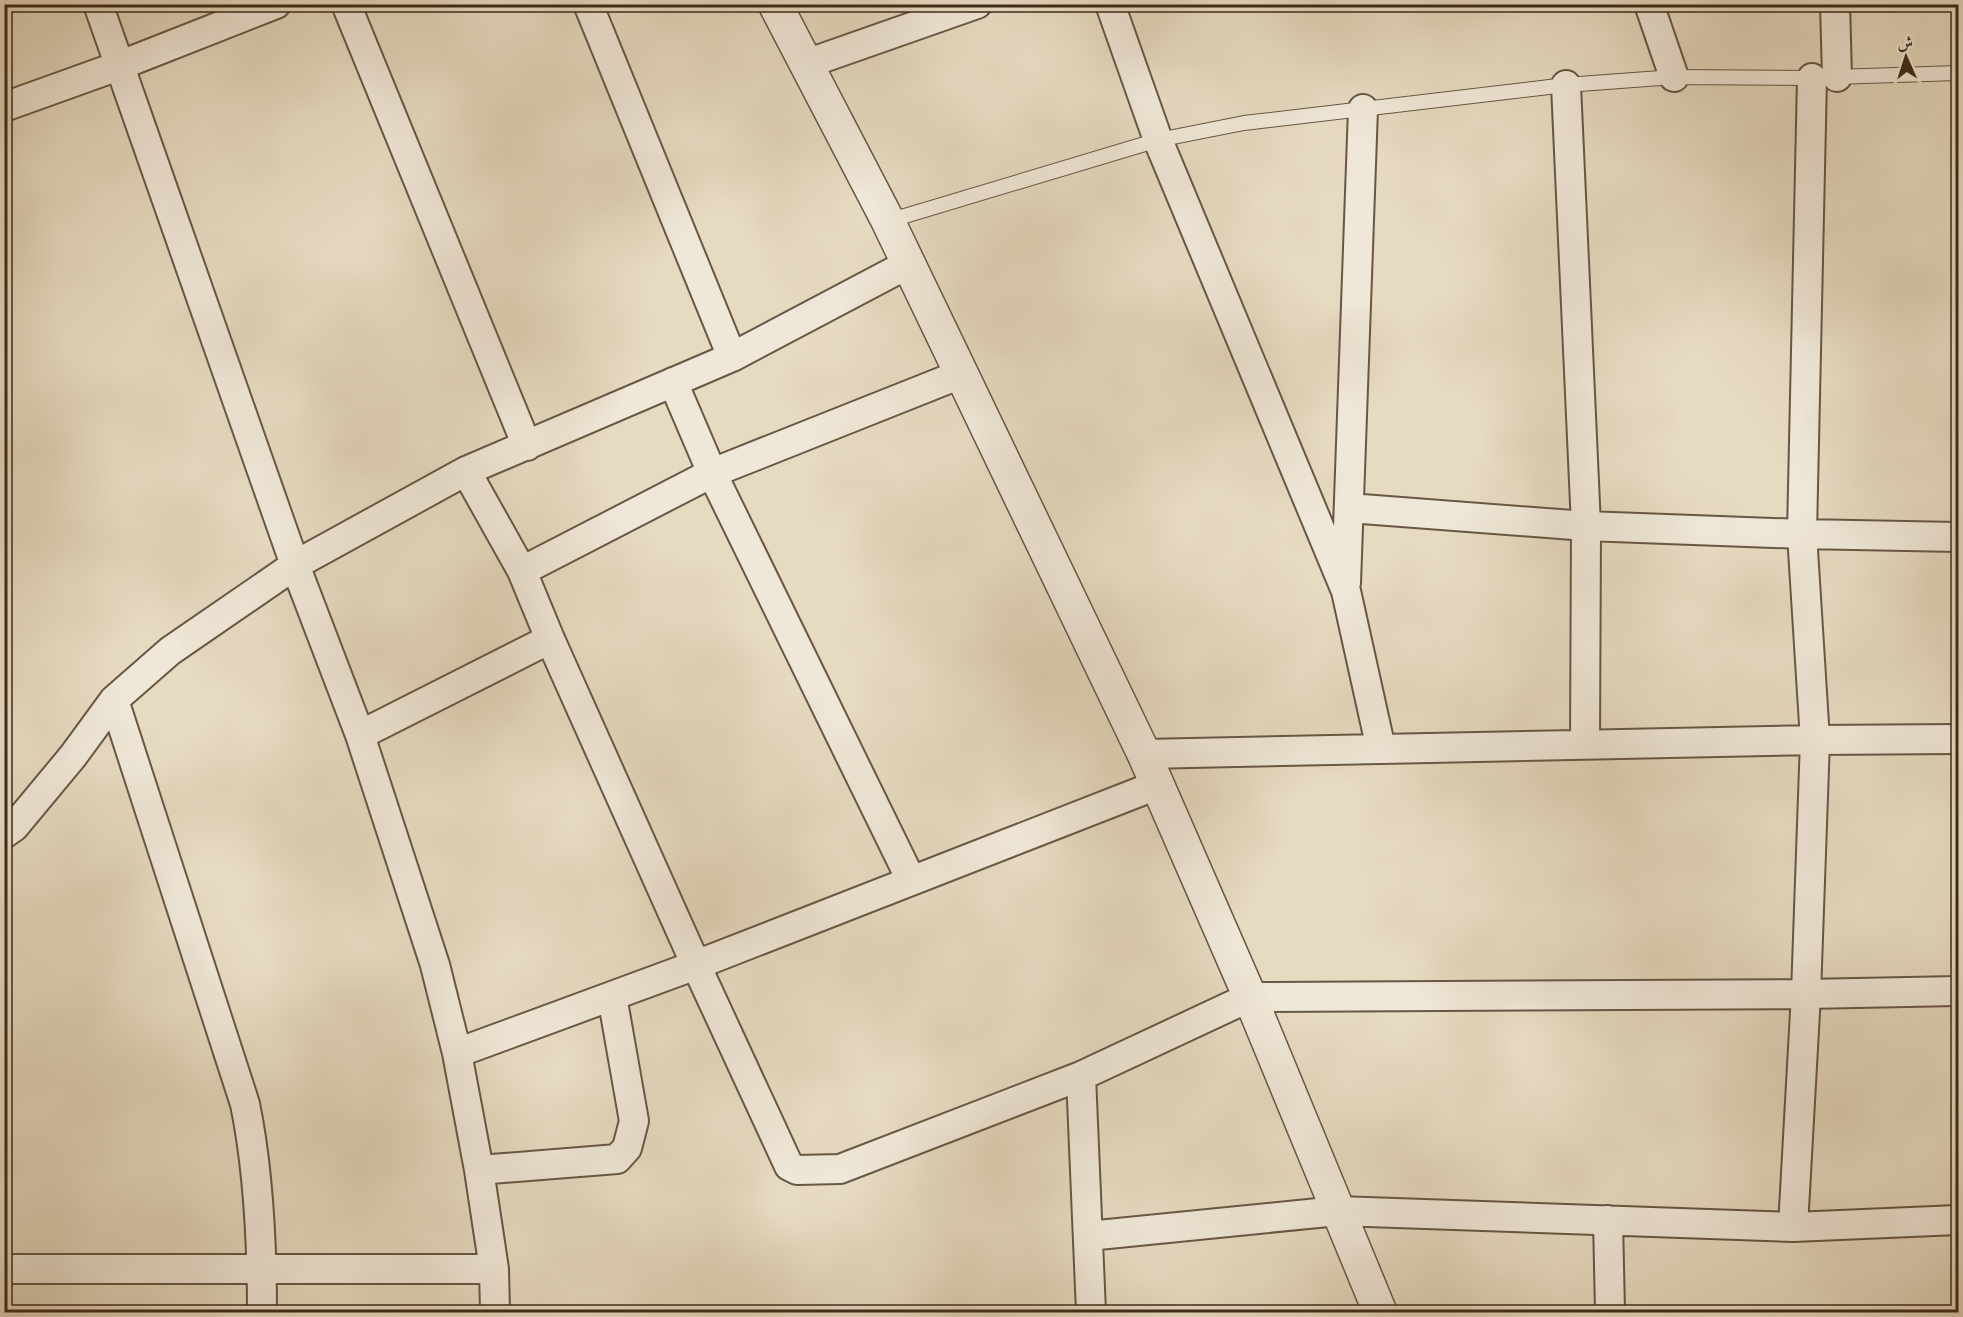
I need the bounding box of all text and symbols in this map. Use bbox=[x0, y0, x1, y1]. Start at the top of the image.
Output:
north arrow bbox=[1876, 27, 1936, 87]
text: ش bbox=[1897, 32, 1914, 54]

